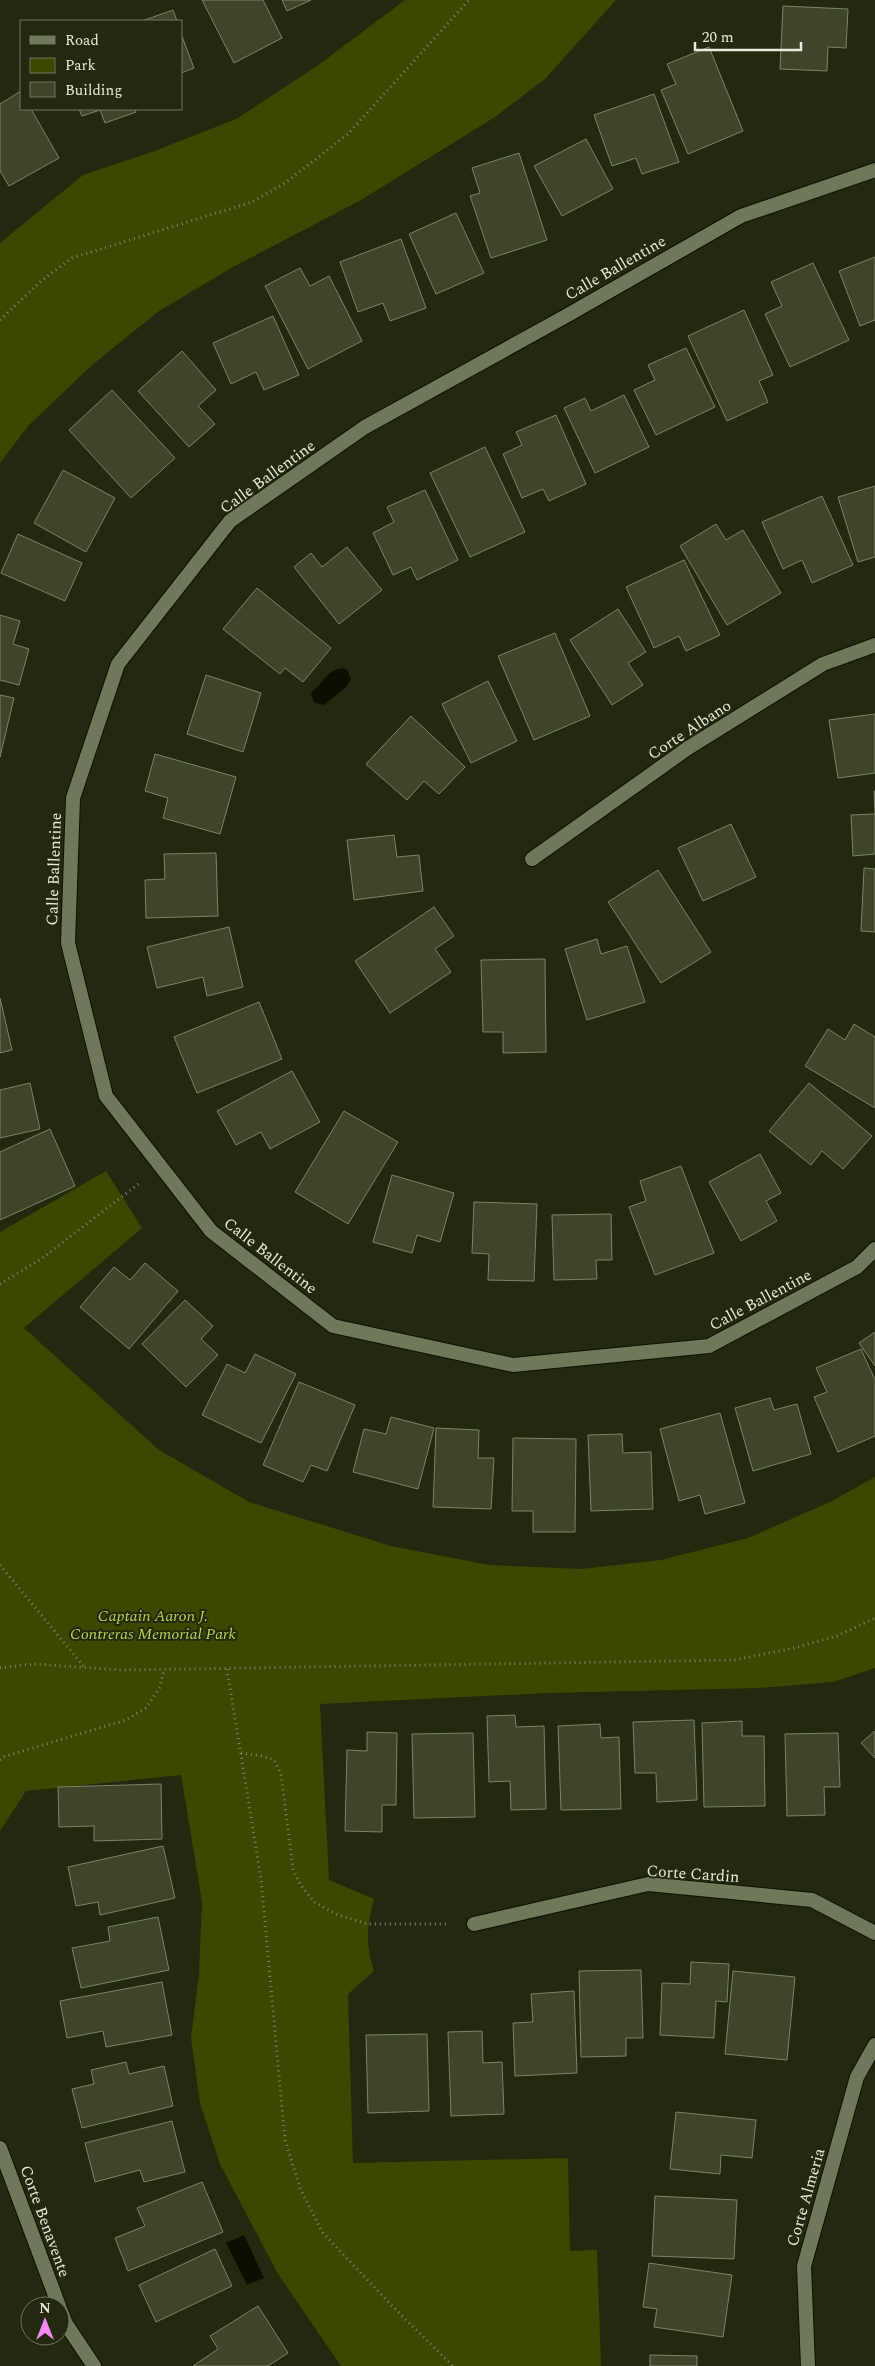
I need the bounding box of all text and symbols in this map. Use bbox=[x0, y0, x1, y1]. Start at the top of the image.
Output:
legend bbox=[20, 20, 182, 110]
scale bar bbox=[695, 20, 801, 52]
text: 20 m bbox=[702, 26, 734, 49]
text: Road bbox=[65, 29, 99, 52]
text: Park bbox=[65, 54, 96, 77]
text: Building bbox=[65, 79, 122, 102]
street label: Calle Ballentine bbox=[561, 229, 670, 307]
street label: Calle Ballentine bbox=[215, 434, 320, 520]
street label: Corte Albano bbox=[643, 694, 736, 766]
street label: Calle Ballentine bbox=[40, 812, 68, 926]
street label: Calle Ballentine bbox=[218, 1212, 322, 1300]
street label: Calle Ballentine bbox=[705, 1263, 816, 1337]
park label: Captain Aaron J. Contreras Memorial Park bbox=[70, 1604, 237, 1646]
street label: Corte Cardin bbox=[646, 1859, 740, 1889]
street label: Corte Almeria bbox=[780, 2145, 831, 2249]
street label: Corte Benavente bbox=[14, 2162, 76, 2281]
north arrow bbox=[20, 2296, 70, 2346]
text: N bbox=[39, 2298, 51, 2319]

